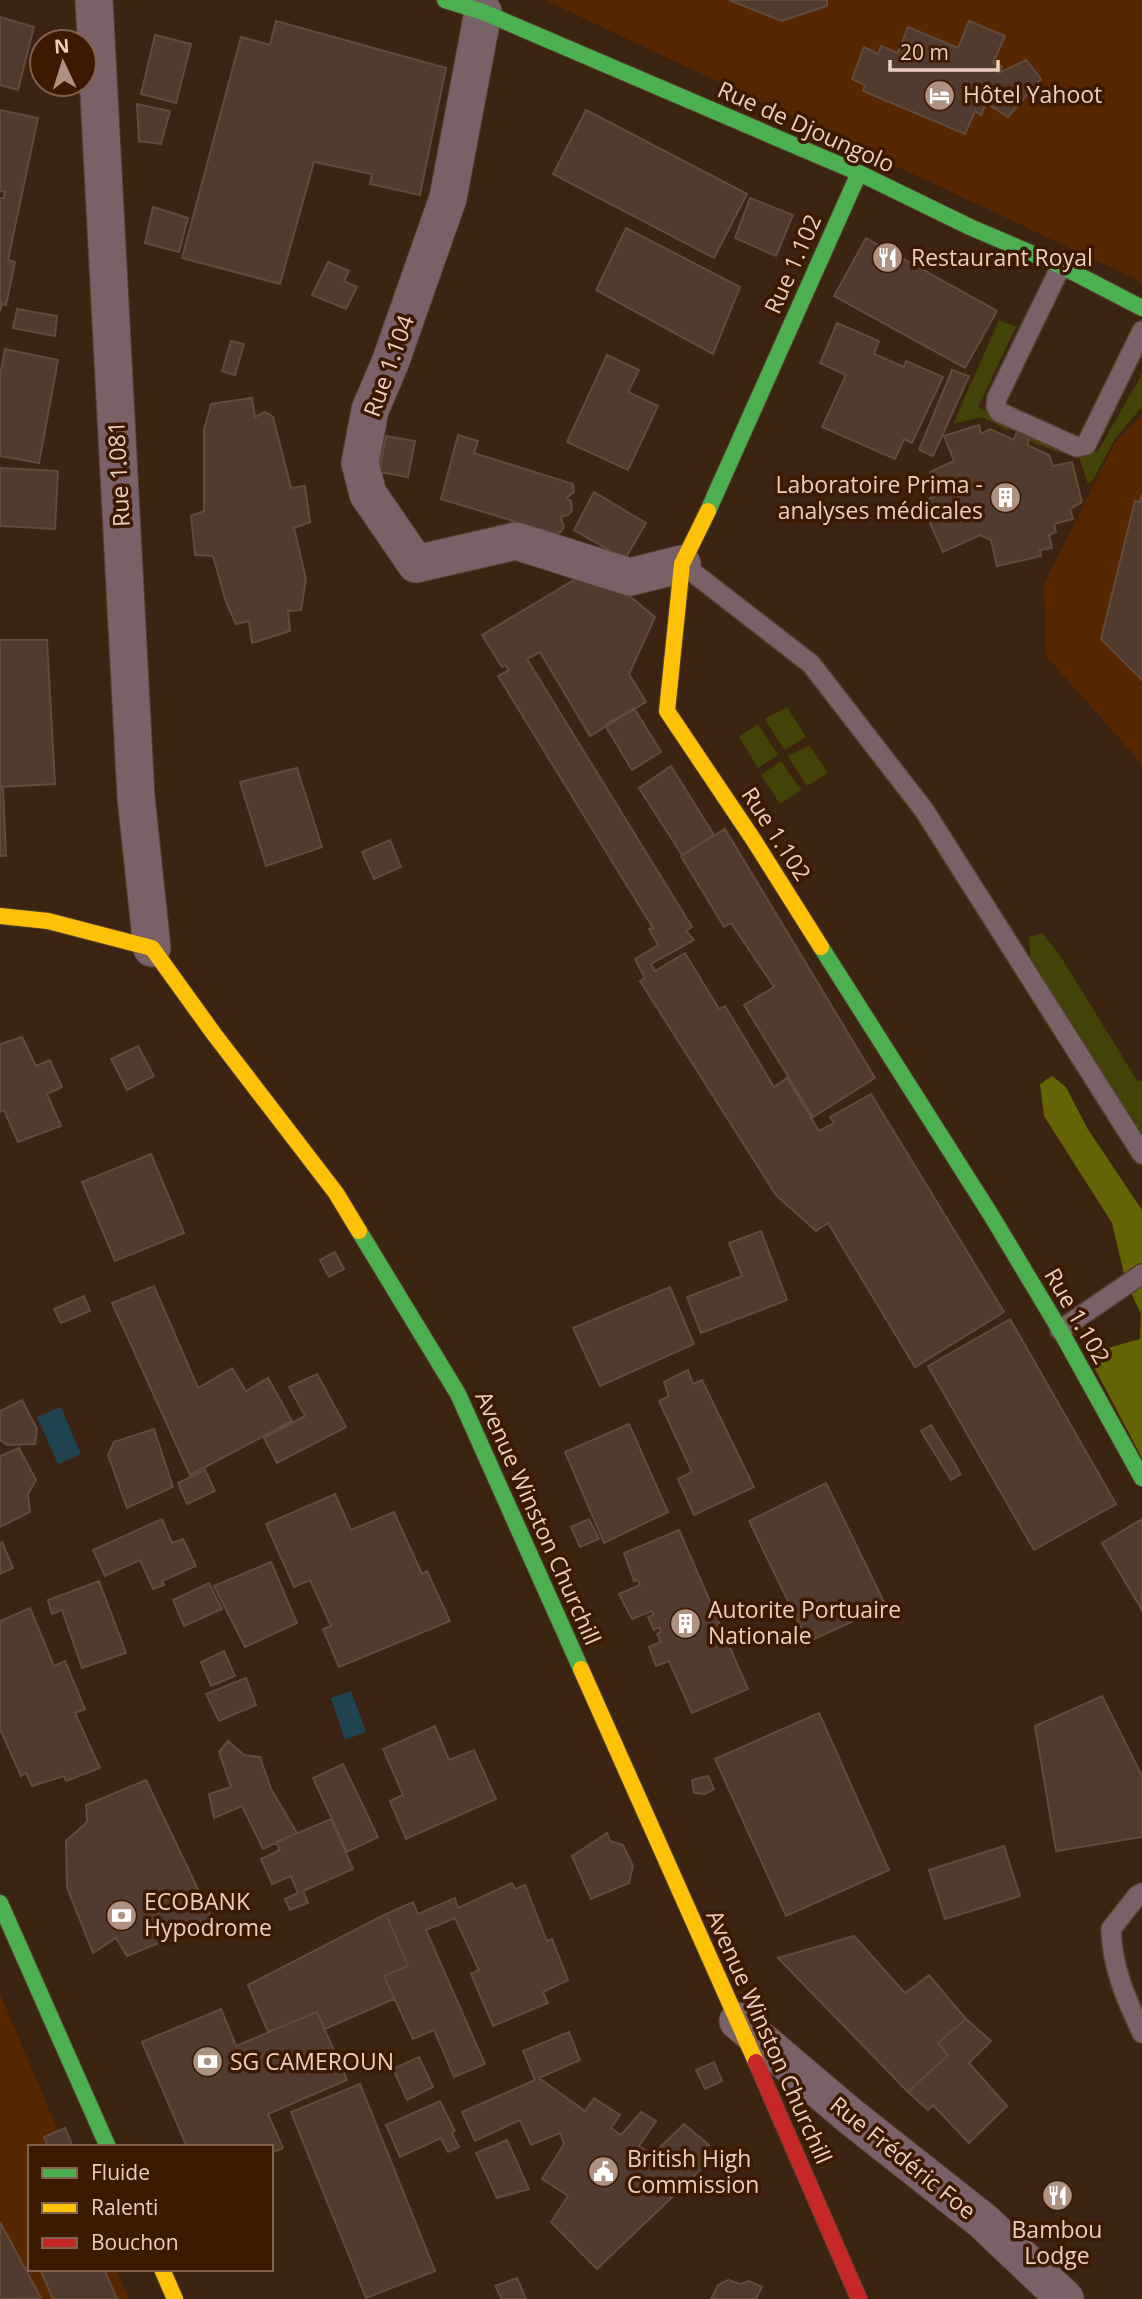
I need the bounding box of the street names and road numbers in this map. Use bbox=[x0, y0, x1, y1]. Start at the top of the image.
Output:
street label: Rue de Djoungolo bbox=[713, 73, 900, 179]
street label: Rue 1.102 bbox=[756, 209, 828, 318]
street label: Rue 1.104 bbox=[355, 310, 421, 421]
street label: Rue 1.081 bbox=[99, 420, 137, 528]
street label: Rue 1.102 bbox=[735, 780, 819, 887]
street label: Rue 1.102 bbox=[1038, 1262, 1118, 1369]
street label: Avenue Winston Churchill bbox=[468, 1386, 609, 1650]
street label: Avenue Winston Churchill bbox=[699, 1905, 840, 2169]
street label: Rue Frédéric Foe bbox=[824, 2088, 983, 2226]

